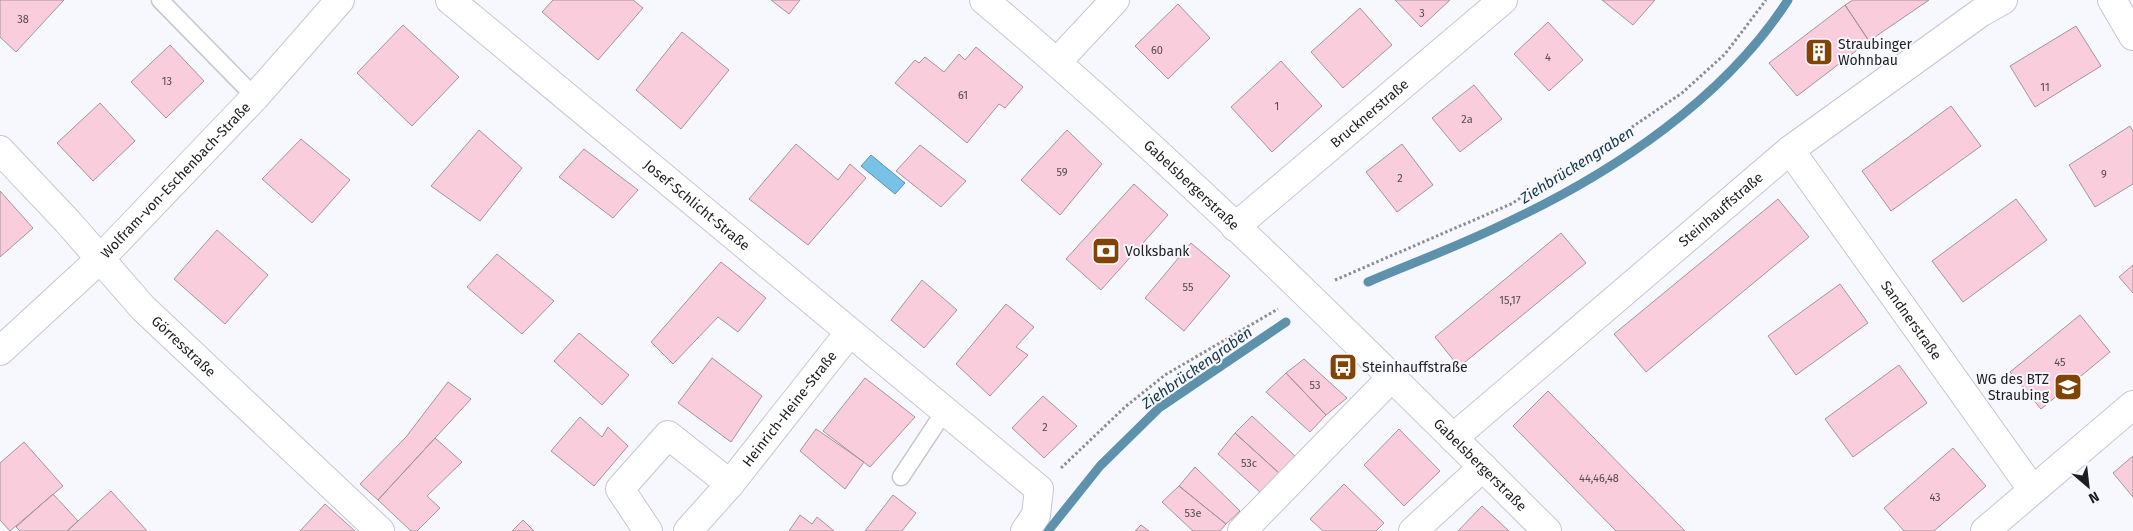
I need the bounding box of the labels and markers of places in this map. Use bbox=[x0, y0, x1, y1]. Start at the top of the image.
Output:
place label: Straubinger Wohnbau bbox=[1838, 36, 1913, 69]
building icon: Straubinger Wohnbau bbox=[1804, 37, 1834, 67]
bank icon: Volksbank bbox=[1091, 236, 1121, 266]
place label: Volksbank bbox=[1125, 243, 1190, 260]
bus stop icon: Steinhauffstraße bbox=[1328, 352, 1358, 382]
place label: Steinhauffstraße bbox=[1362, 359, 1468, 376]
place label: WG des BTZ Straubing bbox=[1976, 371, 2050, 404]
school or university icon: WG des BTZ Straubing bbox=[2053, 372, 2083, 402]

